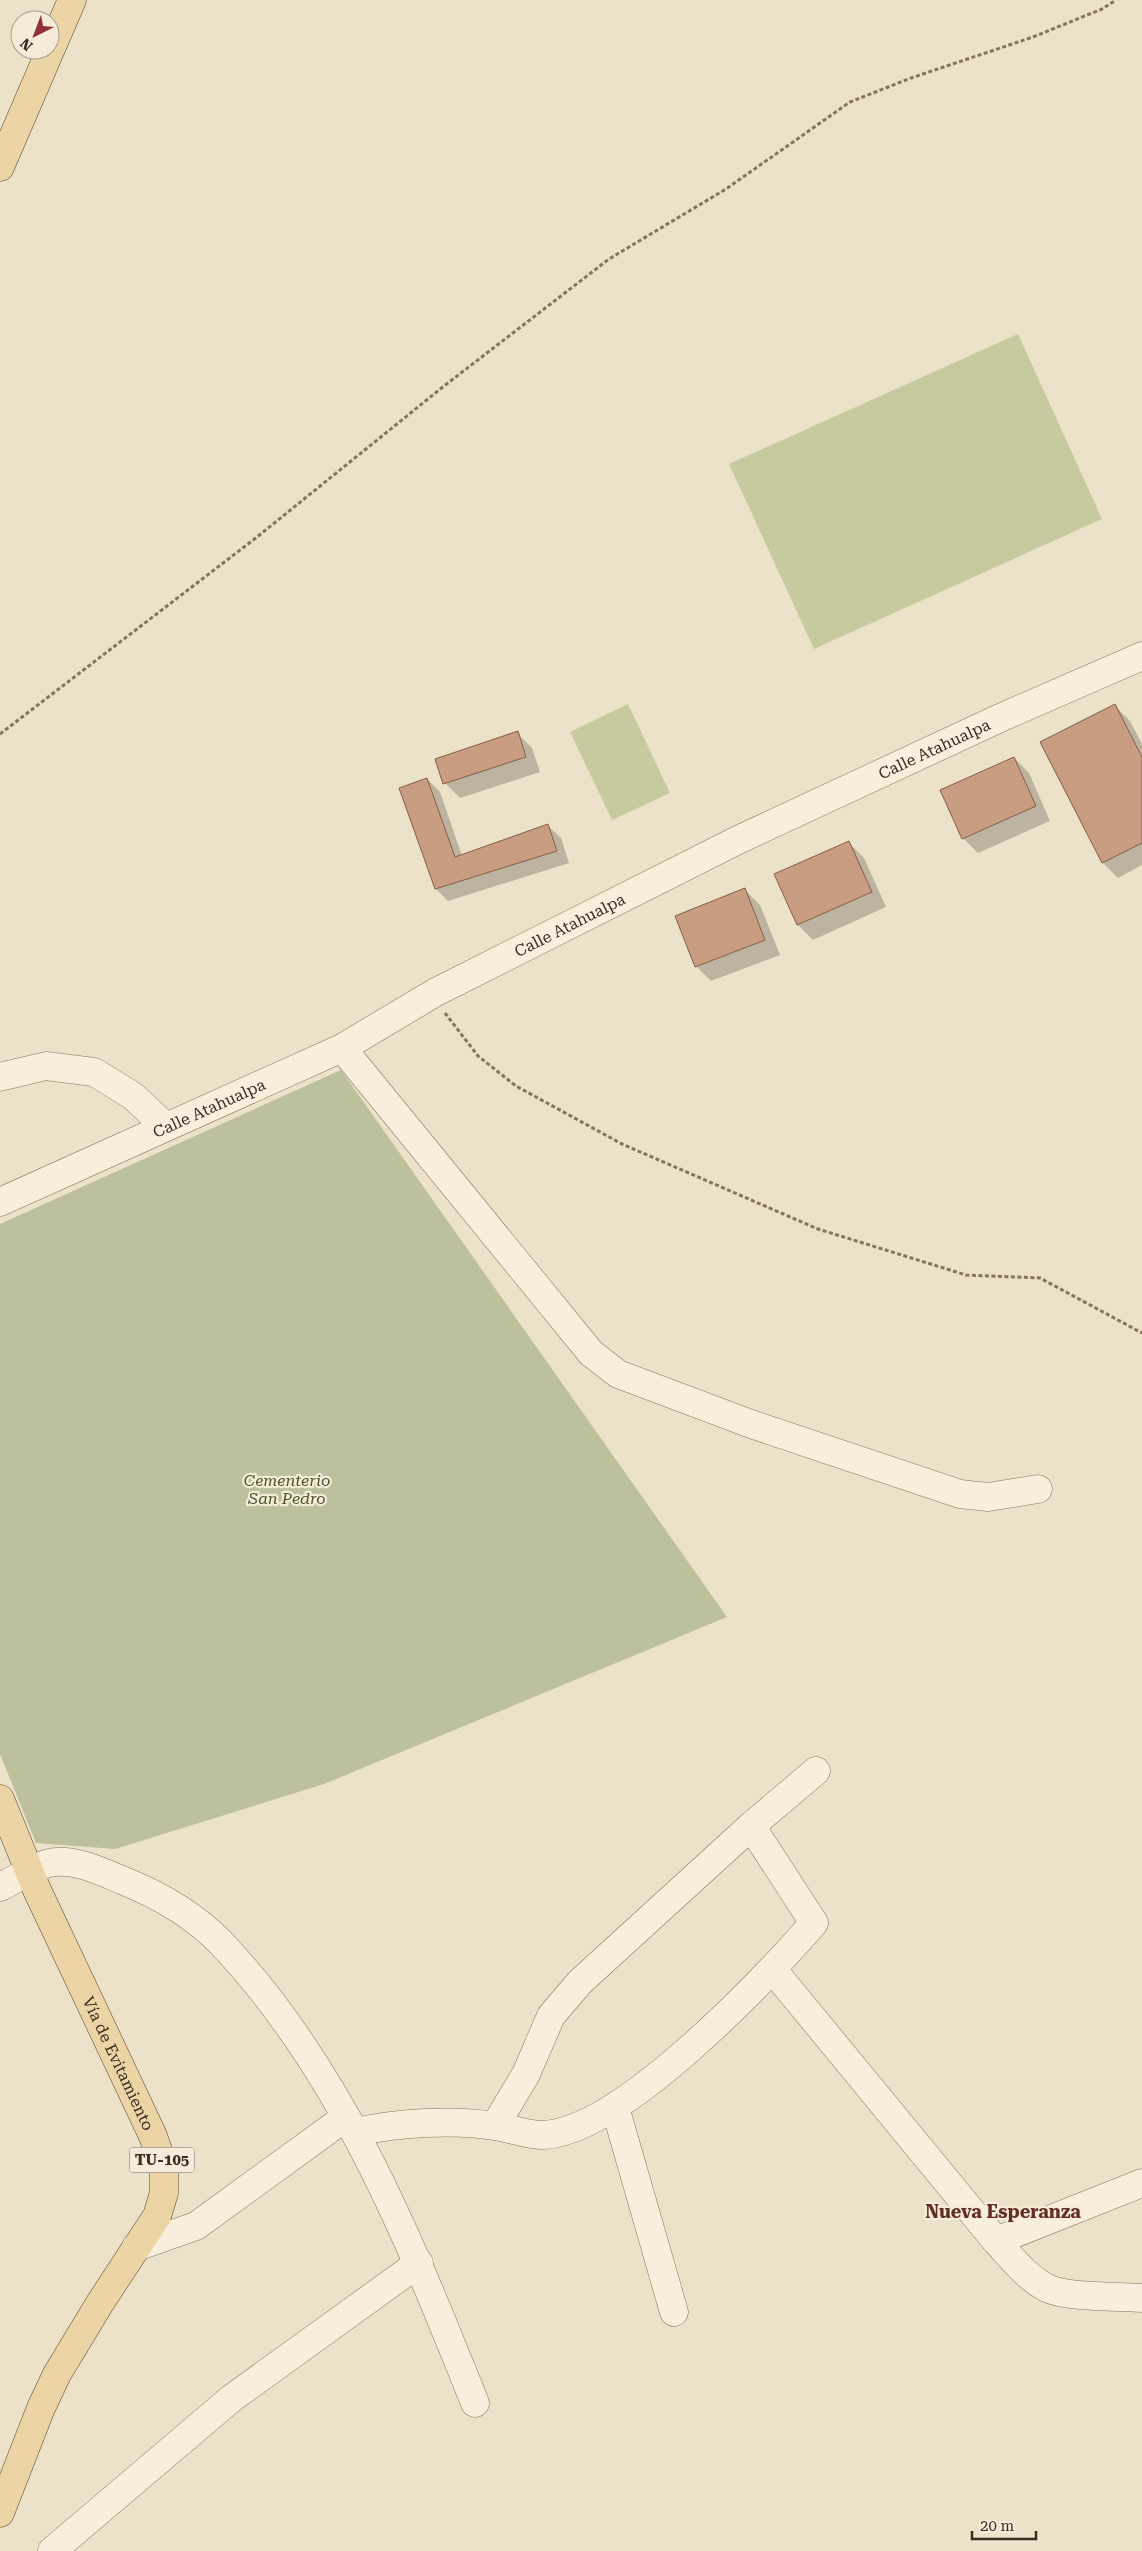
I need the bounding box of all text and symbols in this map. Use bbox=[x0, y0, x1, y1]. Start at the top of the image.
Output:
north arrow bbox=[10, 10, 60, 60]
text: N bbox=[17, 35, 36, 54]
street label: Calle Atahualpa bbox=[875, 715, 994, 783]
street label: Calle Atahualpa bbox=[511, 889, 629, 961]
street label: Calle Atahualpa bbox=[150, 1075, 269, 1142]
park label: Cementerio San Pedro bbox=[244, 1471, 330, 1508]
street label: Vía de Evitamiento bbox=[79, 1994, 158, 2134]
road number: TU-105 bbox=[130, 2148, 194, 2172]
district label: Nueva Esperanza bbox=[925, 2201, 1081, 2222]
scale bar bbox=[972, 2508, 1036, 2540]
text: 20 m bbox=[980, 2517, 1015, 2535]

